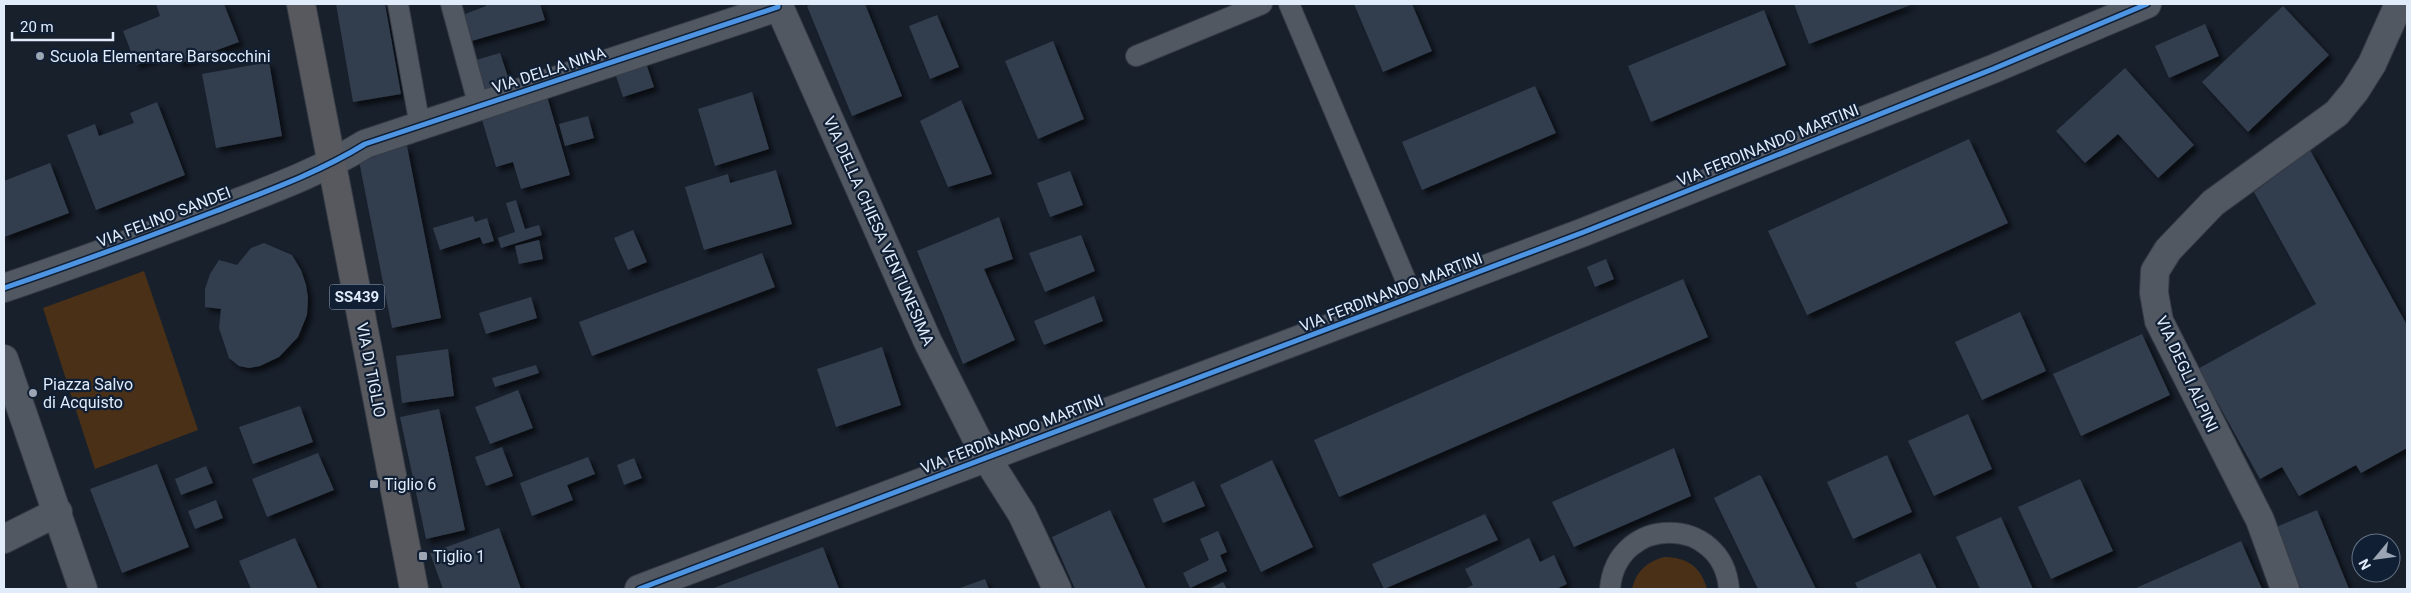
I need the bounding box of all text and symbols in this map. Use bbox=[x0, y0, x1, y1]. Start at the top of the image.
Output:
scale bar bbox=[12, 10, 114, 42]
text: 20 m bbox=[20, 18, 54, 36]
street label: VIA DELLA NINA bbox=[490, 43, 609, 97]
place label: Scuola Elementare Barsocchini bbox=[50, 47, 271, 66]
marker: Scuola Elementare Barsocchini bbox=[34, 50, 46, 62]
street label: VIA FERDINANDO MARTINI bbox=[1674, 100, 1862, 190]
street label: VIA DELLA CHIESA VENTUNESIMA bbox=[820, 113, 939, 349]
street label: VIA FELINO SANDEI bbox=[94, 183, 234, 251]
street label: VIA FERDINANDO MARTINI bbox=[1297, 248, 1485, 336]
road number: SS439 bbox=[330, 284, 384, 310]
street label: VIA DEGLI ALPINI bbox=[2152, 313, 2222, 435]
street label: VIA DI TIGLIO bbox=[352, 321, 390, 419]
place label: Piazza Salvo di Acquisto bbox=[43, 375, 133, 412]
marker: Piazza Salvo di Acquisto bbox=[27, 387, 39, 399]
street label: VIA FERDINANDO MARTINI bbox=[918, 390, 1106, 478]
place label: Tiglio 6 bbox=[384, 475, 436, 494]
marker: Tiglio 6 bbox=[368, 478, 380, 490]
north arrow bbox=[2351, 533, 2401, 583]
place label: Tiglio 1 bbox=[433, 547, 485, 566]
marker: Tiglio 1 bbox=[417, 550, 429, 562]
text: N bbox=[2355, 556, 2374, 573]

